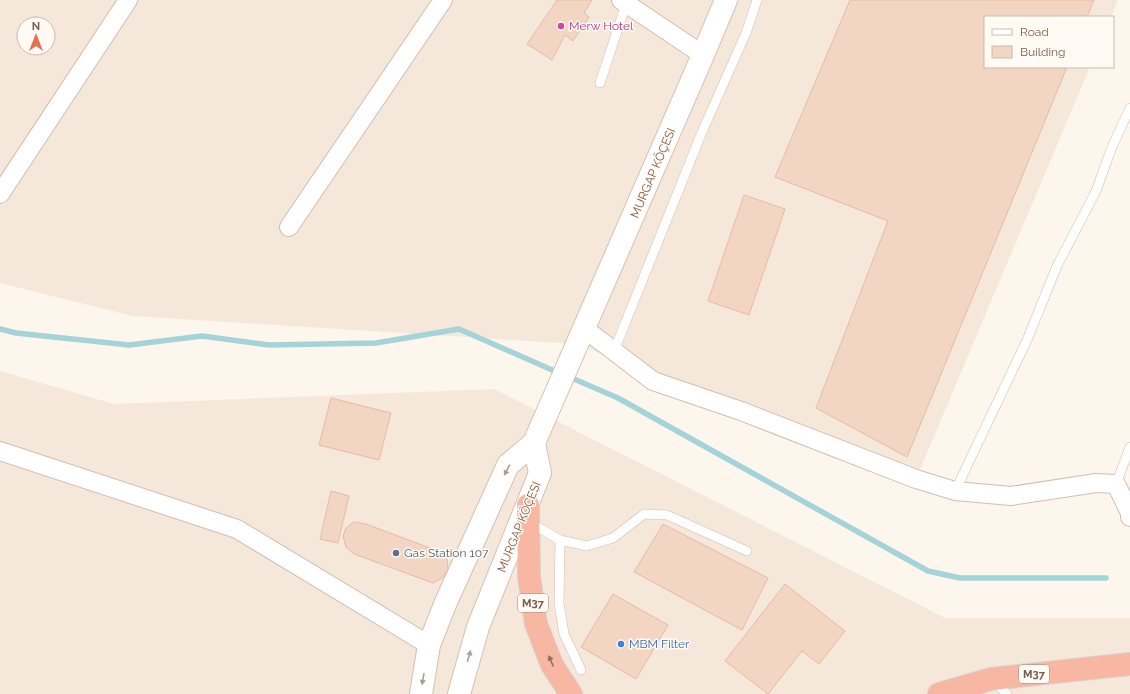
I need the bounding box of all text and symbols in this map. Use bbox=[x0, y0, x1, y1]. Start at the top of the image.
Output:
north arrow bbox=[16, 16, 56, 56]
legend bbox=[984, 16, 1114, 68]
place label: Merw Hotel bbox=[569, 19, 634, 33]
text: N bbox=[32, 20, 40, 33]
marker: Merw Hotel bbox=[556, 21, 566, 31]
text: Road bbox=[1020, 25, 1049, 39]
text: Building bbox=[1020, 45, 1066, 59]
street label: MURGAP KÖÇESI bbox=[628, 126, 678, 220]
one-way arrow bbox=[503, 464, 510, 475]
street label: MURGAP KÖÇESI bbox=[494, 480, 544, 574]
place label: Gas Station 107 bbox=[404, 546, 489, 560]
marker: Gas Station 107 bbox=[391, 548, 401, 558]
road number: M37 bbox=[518, 594, 548, 612]
place label: MBM Filter bbox=[629, 637, 690, 651]
marker: MBM Filter bbox=[616, 639, 626, 649]
one-way arrow bbox=[466, 650, 472, 662]
one-way arrow bbox=[547, 654, 553, 666]
road number: M37 bbox=[1019, 665, 1049, 683]
one-way arrow bbox=[420, 673, 426, 686]

